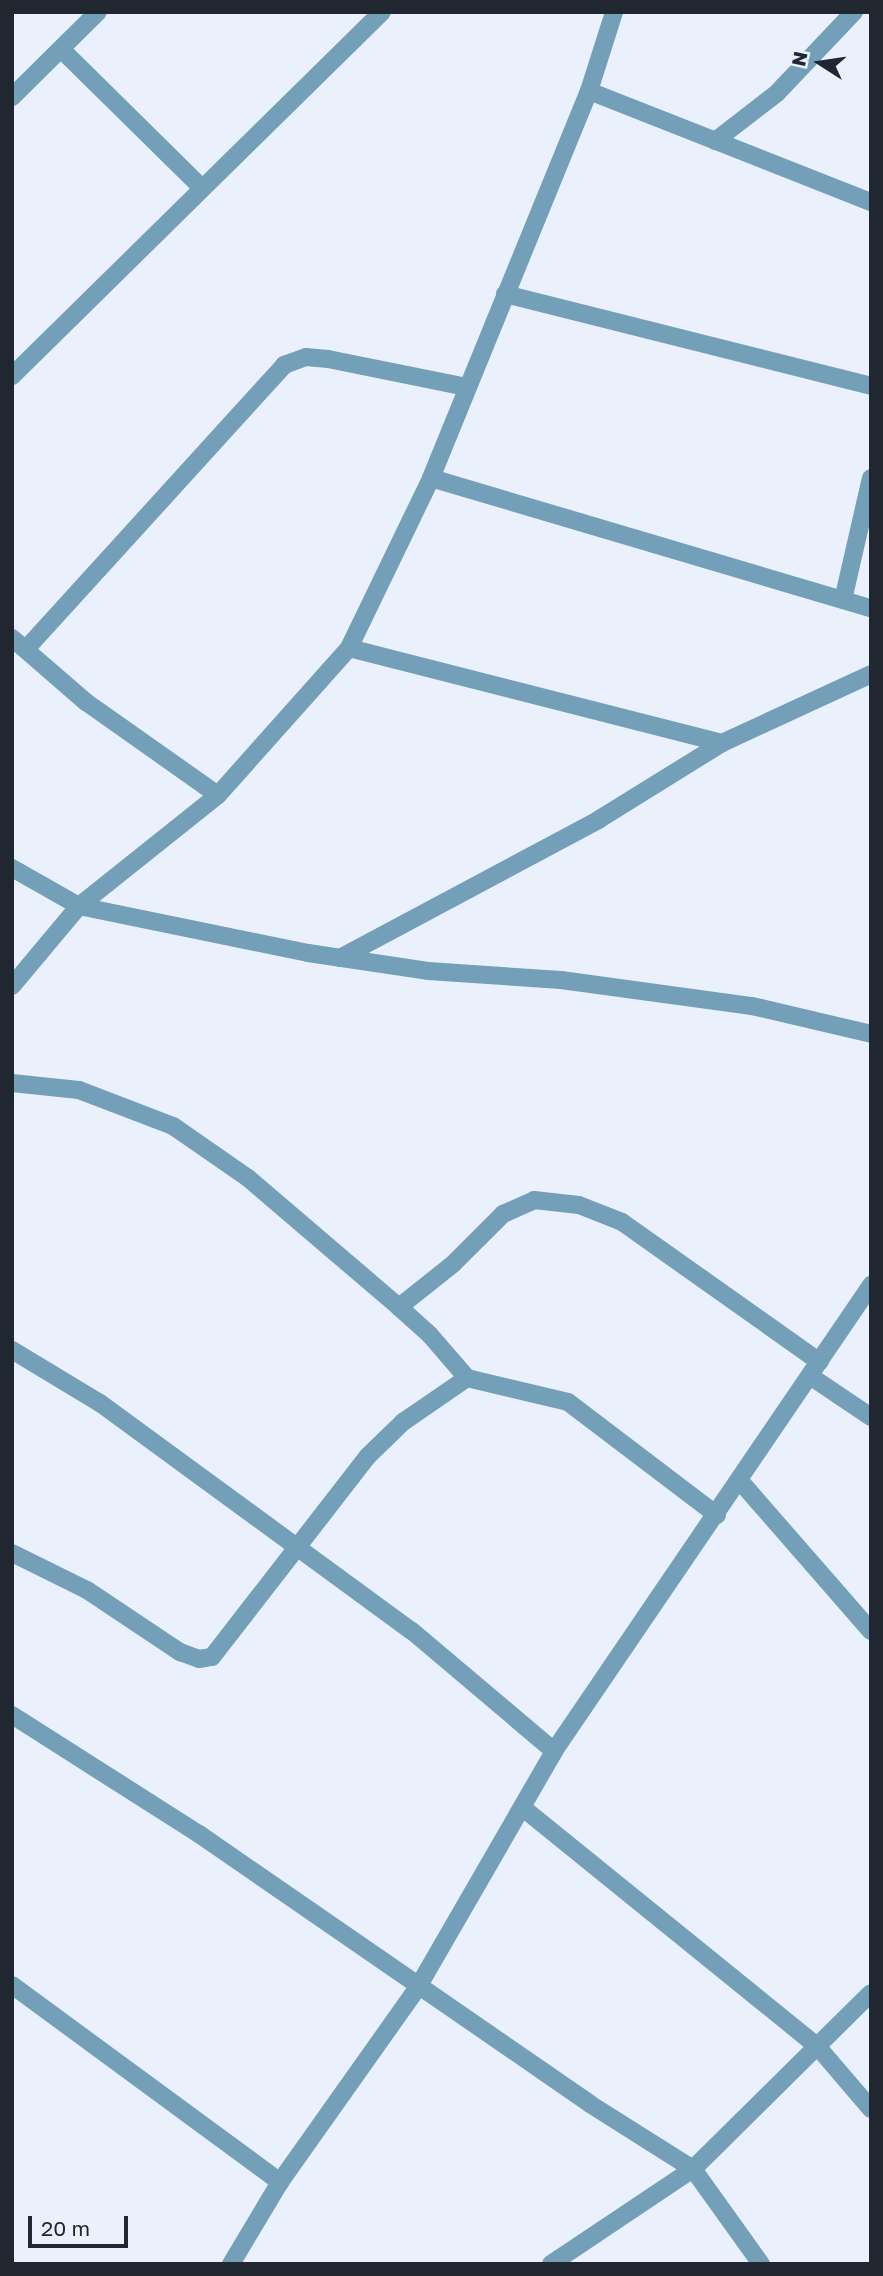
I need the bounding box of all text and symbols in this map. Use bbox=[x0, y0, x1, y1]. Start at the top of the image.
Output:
north arrow bbox=[785, 28, 855, 98]
text: N bbox=[786, 49, 812, 68]
scale bar bbox=[32, 2202, 131, 2246]
text: 20 m bbox=[41, 2215, 90, 2241]

